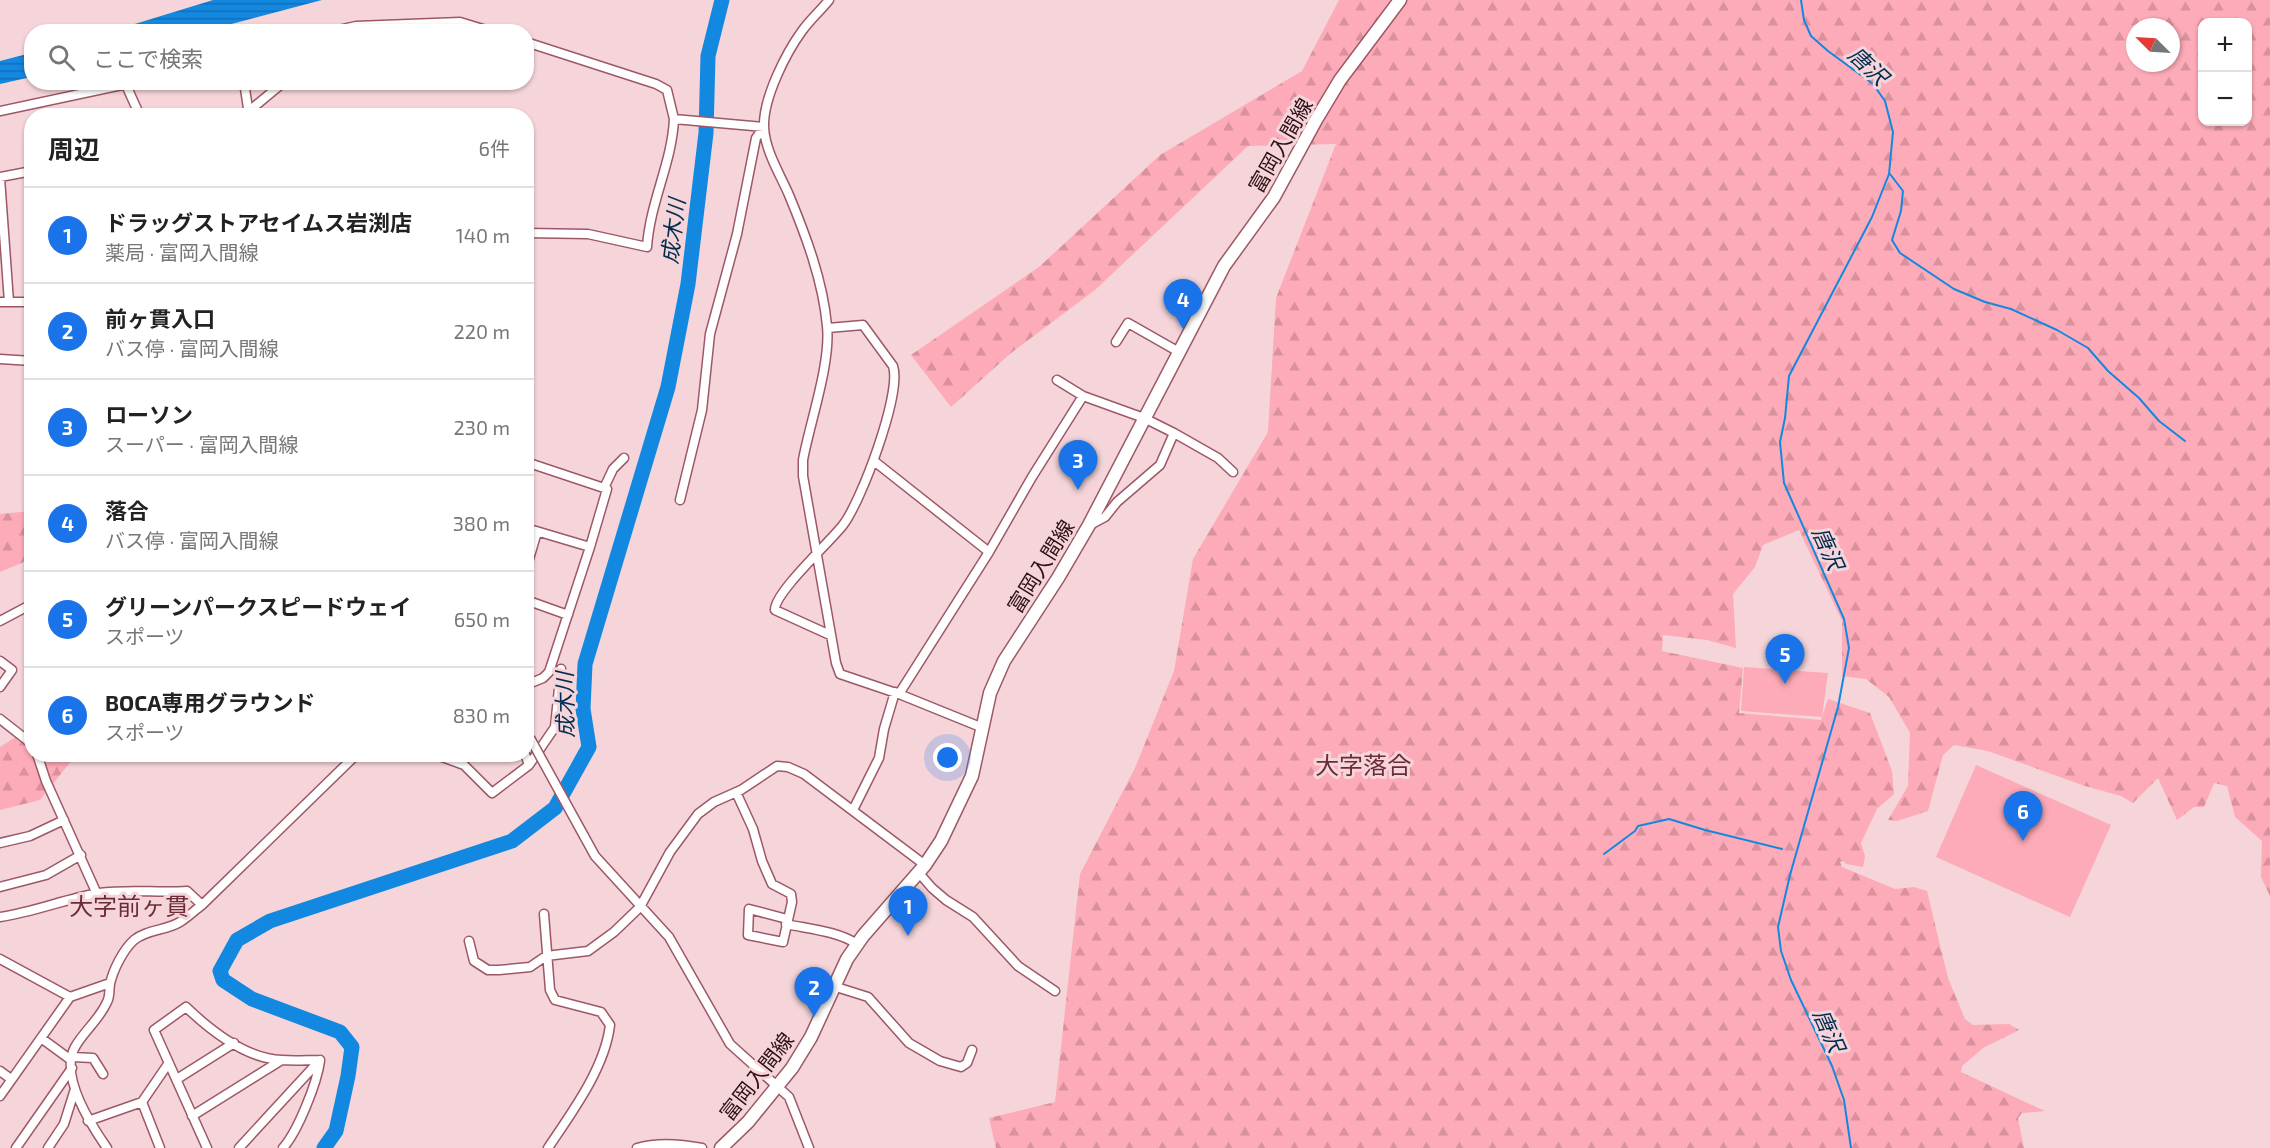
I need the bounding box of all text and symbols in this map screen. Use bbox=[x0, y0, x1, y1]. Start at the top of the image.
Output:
north arrow bbox=[2126, 18, 2180, 72]
map controls bbox=[2198, 18, 2252, 126]
button: + bbox=[2198, 18, 2252, 72]
search box bbox=[24, 24, 534, 90]
water label: 唐沢 bbox=[1844, 40, 1896, 92]
icon: search bbox=[45, 41, 78, 74]
text: ここで検索 bbox=[93, 45, 203, 71]
button: − bbox=[2198, 72, 2252, 126]
street label: 富岡入間線 bbox=[1243, 93, 1317, 197]
text: 周辺 bbox=[48, 133, 100, 164]
text: 6件 bbox=[479, 136, 510, 160]
water label: 成木川 bbox=[655, 195, 689, 265]
text: ドラッグストアセイムス岩渕店 bbox=[105, 209, 412, 235]
text: 1 bbox=[63, 223, 72, 247]
text: 140 m bbox=[456, 223, 510, 247]
text: 薬局 · 富岡入間線 bbox=[105, 240, 259, 264]
pin: 4 bbox=[1164, 280, 1202, 329]
text: 前ヶ貫入口 bbox=[105, 305, 215, 331]
text: 2 bbox=[62, 319, 73, 343]
text: 220 m bbox=[453, 319, 510, 343]
text: バス停 · 富岡入間線 bbox=[105, 336, 279, 360]
text: ローソン bbox=[105, 401, 193, 427]
text: 3 bbox=[62, 415, 73, 439]
text: 230 m bbox=[454, 415, 510, 439]
text: スーパー · 富岡入間線 bbox=[105, 432, 298, 456]
pin: 3 bbox=[1058, 440, 1098, 490]
text: 落合 bbox=[105, 497, 149, 523]
text: 4 bbox=[61, 511, 74, 535]
text: 380 m bbox=[453, 511, 510, 535]
street label: 富岡入間線 bbox=[1002, 515, 1078, 617]
water label: 唐沢 bbox=[1808, 523, 1851, 576]
text: バス停 · 富岡入間線 bbox=[105, 528, 279, 552]
text: グリーンパークスピードウェイ bbox=[105, 593, 411, 619]
text: 5 bbox=[62, 607, 73, 631]
text: 650 m bbox=[454, 607, 510, 631]
text: スポーツ bbox=[105, 624, 185, 648]
pin: 5 bbox=[1766, 634, 1804, 684]
water label: 成木川 bbox=[550, 670, 578, 738]
text: BOCA専用グラウンド bbox=[105, 689, 316, 715]
text: 6 bbox=[62, 703, 73, 727]
text: 830 m bbox=[453, 703, 510, 727]
text: スポーツ bbox=[105, 720, 185, 744]
your location bbox=[933, 743, 962, 772]
district label: 大字落合 bbox=[1315, 750, 1411, 779]
pin: 6 bbox=[2004, 792, 2042, 841]
pin: 1 bbox=[888, 886, 928, 936]
district label: 大字前ヶ貫 bbox=[69, 891, 189, 920]
pin: 2 bbox=[794, 968, 834, 1017]
water label: 唐沢 bbox=[1809, 1005, 1852, 1058]
street label: 富岡入間線 bbox=[714, 1027, 798, 1125]

